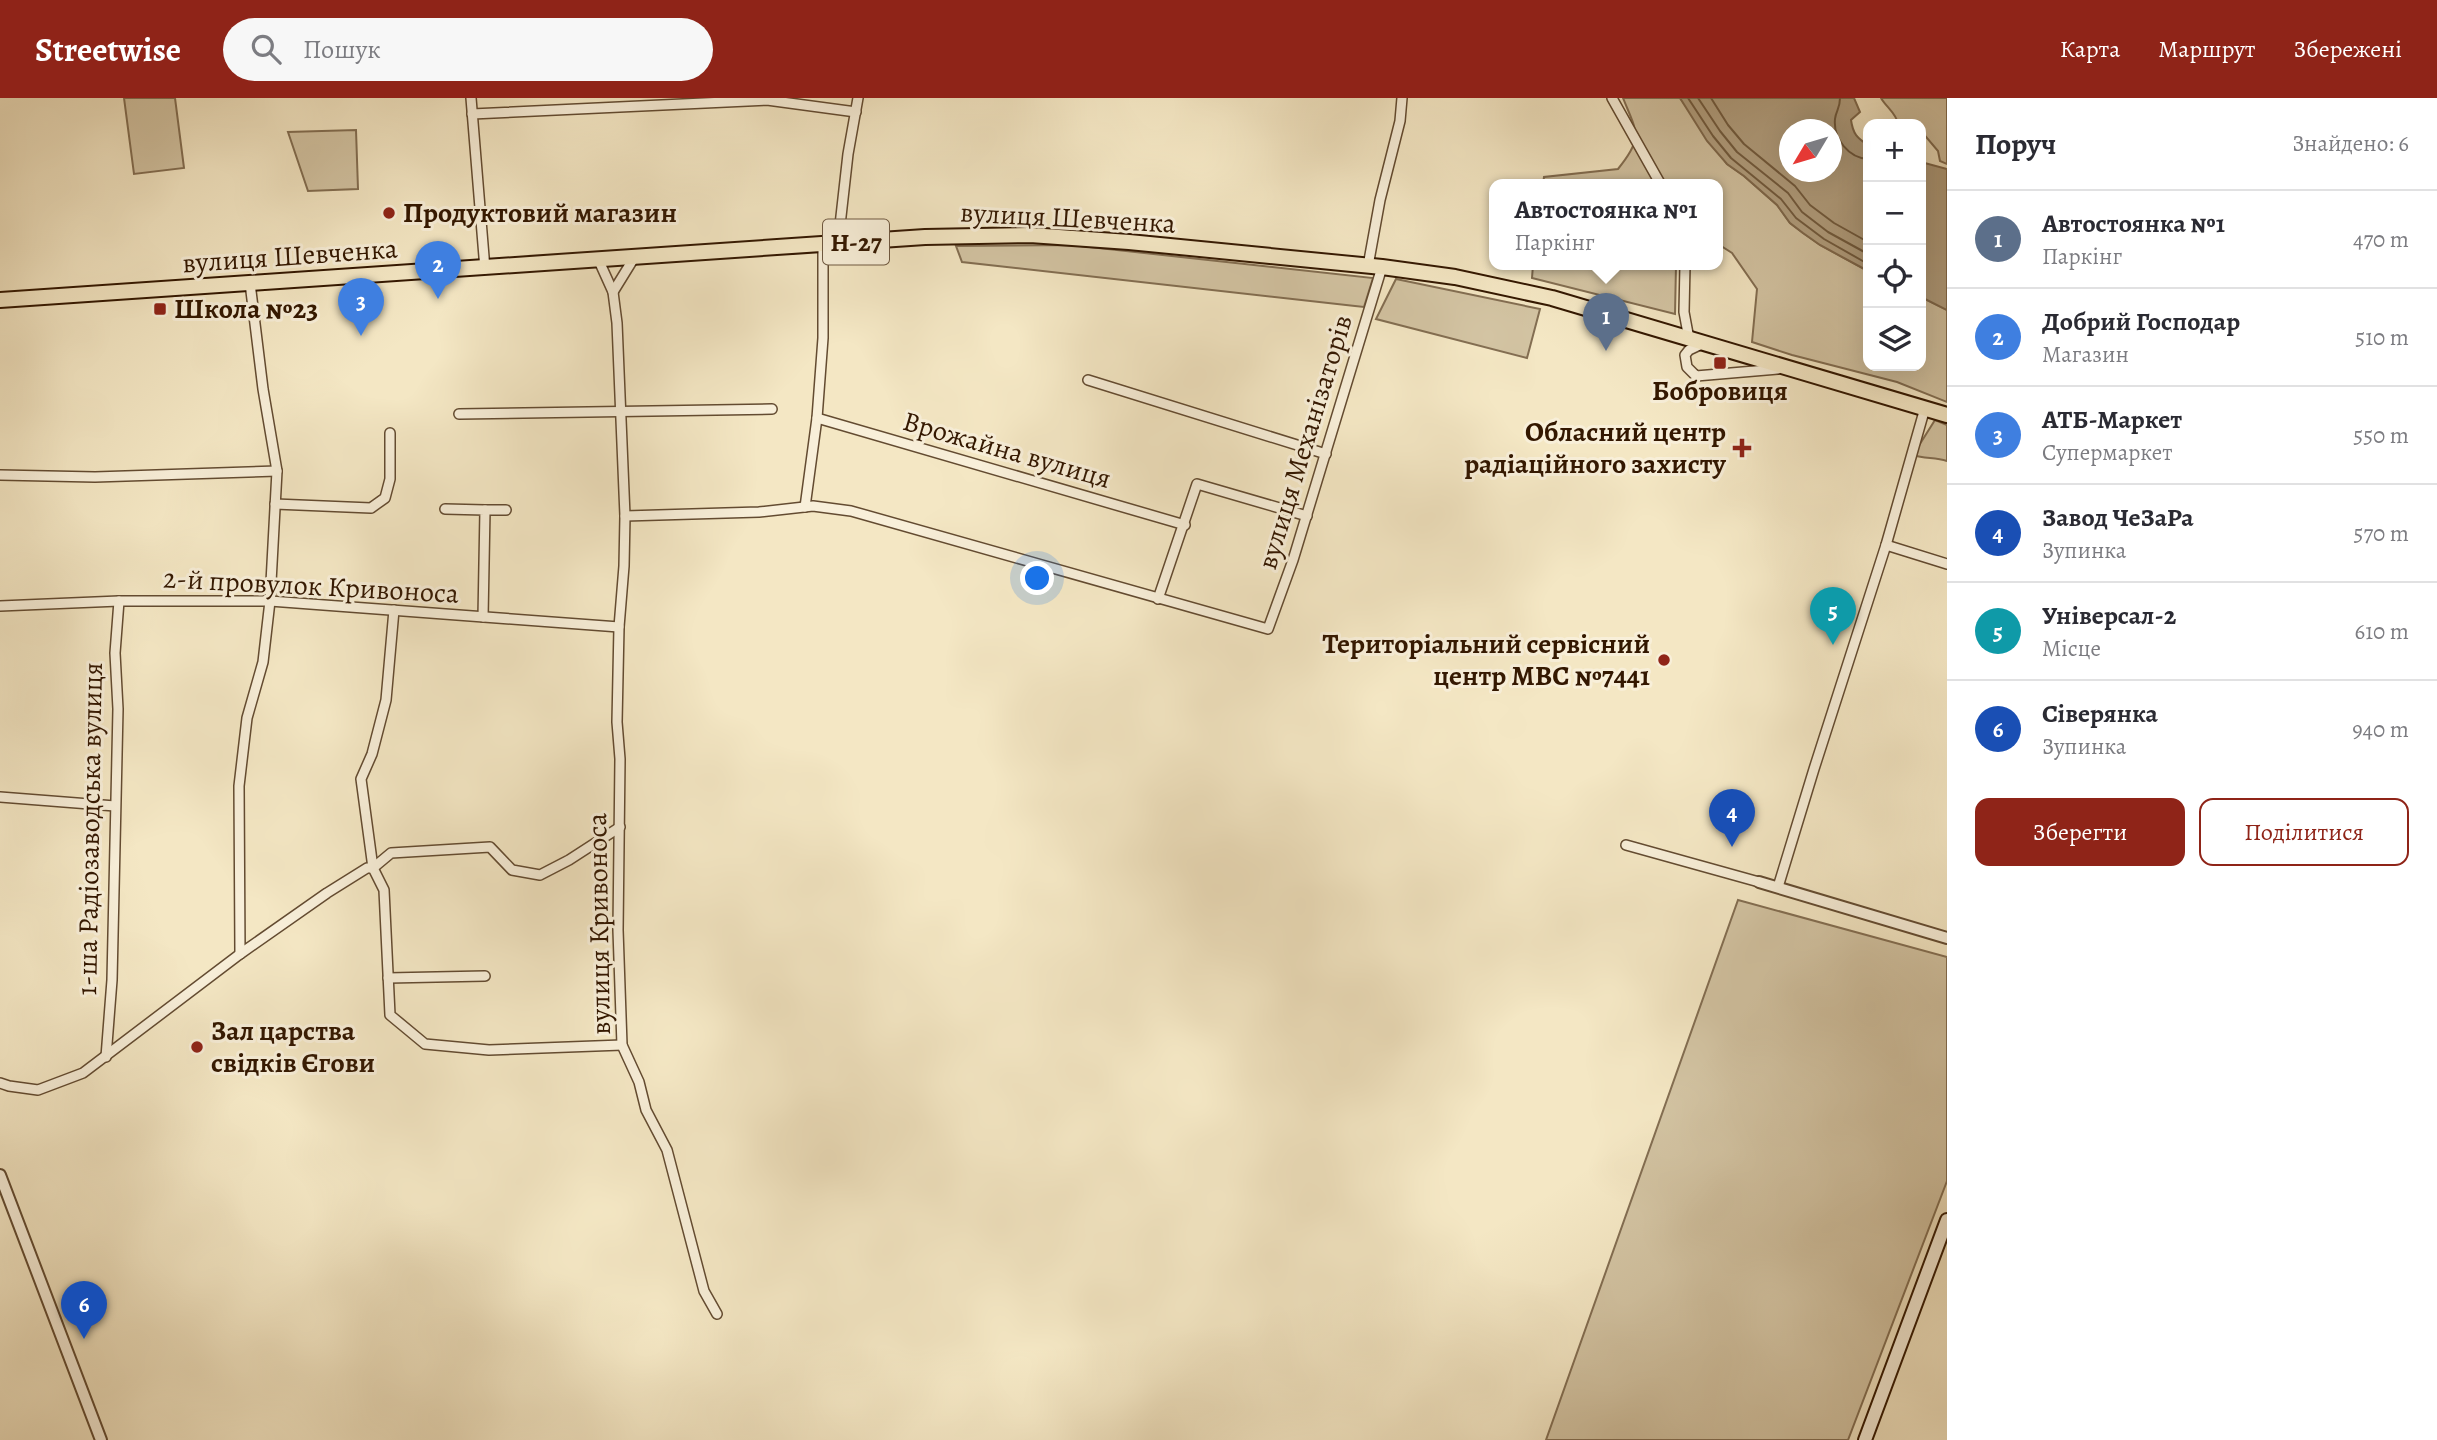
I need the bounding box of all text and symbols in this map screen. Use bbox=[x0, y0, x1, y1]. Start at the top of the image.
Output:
search box bbox=[223, 18, 713, 81]
text: Streetwise bbox=[35, 27, 181, 72]
icon: search bbox=[247, 30, 285, 68]
text: Пошук bbox=[303, 32, 381, 67]
text: Карта bbox=[2060, 33, 2120, 65]
text: Маршрут bbox=[2158, 33, 2255, 65]
text: Збережені bbox=[2293, 33, 2402, 65]
north arrow bbox=[1779, 119, 1842, 182]
map controls bbox=[1863, 119, 1926, 371]
button: + bbox=[1863, 119, 1926, 182]
text: Поруч bbox=[1975, 124, 2056, 164]
text: Знайдено: 6 bbox=[2292, 128, 2409, 159]
popup bbox=[1489, 179, 1723, 270]
button: − bbox=[1863, 182, 1926, 245]
text: Автостоянка №1 bbox=[1515, 192, 1697, 227]
street label: вулиця Шевченка bbox=[959, 193, 1177, 243]
place label: Продуктовий магазин bbox=[403, 194, 677, 232]
marker: Продуктовий магазин bbox=[381, 205, 397, 221]
text: Автостоянка №1 bbox=[2042, 206, 2225, 241]
road number: Н-27 bbox=[823, 220, 889, 265]
text: 1 bbox=[1994, 224, 2002, 255]
text: 470 m bbox=[2353, 224, 2409, 255]
text: Паркінг bbox=[1515, 227, 1594, 258]
street label: вулиця Шевченка bbox=[181, 230, 399, 282]
pin: 2 bbox=[415, 241, 461, 299]
text: Паркінг bbox=[2042, 241, 2122, 272]
button: locate bbox=[1863, 245, 1926, 308]
pin: 3 bbox=[338, 278, 384, 336]
place label: Школа №23 bbox=[174, 290, 318, 328]
pin: 1 bbox=[1583, 293, 1629, 351]
marker: Школа №23 bbox=[152, 301, 168, 317]
text: Добрий Господар bbox=[2042, 304, 2240, 339]
button: layers bbox=[1863, 308, 1926, 371]
street label: вулиця Механізаторів bbox=[1248, 310, 1362, 574]
text: 2 bbox=[1992, 322, 2004, 353]
text: 510 m bbox=[2355, 322, 2409, 353]
text: Магазин bbox=[2042, 339, 2129, 370]
marker: Бобровиця bbox=[1712, 355, 1728, 371]
place label: Бобровиця bbox=[1652, 372, 1788, 410]
street label: Врожайна вулиця bbox=[899, 402, 1115, 498]
text: АТБ-Маркет bbox=[2042, 402, 2182, 437]
place label: Обласний центр радіаційного захисту bbox=[1464, 413, 1727, 483]
text: 3 bbox=[1993, 420, 2003, 451]
text: 550 m bbox=[2353, 420, 2409, 451]
text: Супермаркет bbox=[2042, 437, 2173, 468]
marker: Обласний центр радіаційного захисту bbox=[1732, 438, 1752, 458]
text: Завод ЧеЗаРа bbox=[2042, 500, 2194, 535]
text: 4 bbox=[1993, 518, 2003, 549]
text: 570 m bbox=[2354, 518, 2409, 549]
text: Зупинка bbox=[2042, 535, 2126, 566]
street label: 2-й провулок Кривоноса bbox=[162, 559, 460, 613]
your location bbox=[1020, 561, 1054, 595]
pin: 5 bbox=[1810, 587, 1856, 645]
text: Універсал-2 bbox=[2042, 598, 2176, 633]
text: 5 bbox=[1993, 616, 2003, 647]
text: 610 m bbox=[2355, 616, 2409, 647]
place label: Територіальний сервісний центр МВС №7441 bbox=[1322, 625, 1650, 695]
text: Місце bbox=[2042, 633, 2101, 664]
marker: Територіальний сервісний центр МВС №7441 bbox=[1656, 652, 1672, 668]
street label: 1-ша Радіозаводська вулиця bbox=[68, 662, 112, 996]
text: Сіверянка bbox=[2042, 696, 2158, 731]
text: 6 bbox=[1993, 714, 2003, 745]
text: 940 m bbox=[2352, 714, 2409, 745]
text: Зупинка bbox=[2042, 731, 2126, 762]
pin: 4 bbox=[1709, 789, 1755, 847]
button: Зберегти bbox=[1975, 798, 2185, 866]
button: Поділитися bbox=[2199, 798, 2409, 866]
street label: вулиця Кривоноса bbox=[578, 813, 620, 1035]
place label: Зал царства свідків Єгови bbox=[211, 1012, 375, 1082]
marker: Зал царства свідків Єгови bbox=[189, 1039, 205, 1055]
pin: 6 bbox=[61, 1281, 107, 1339]

